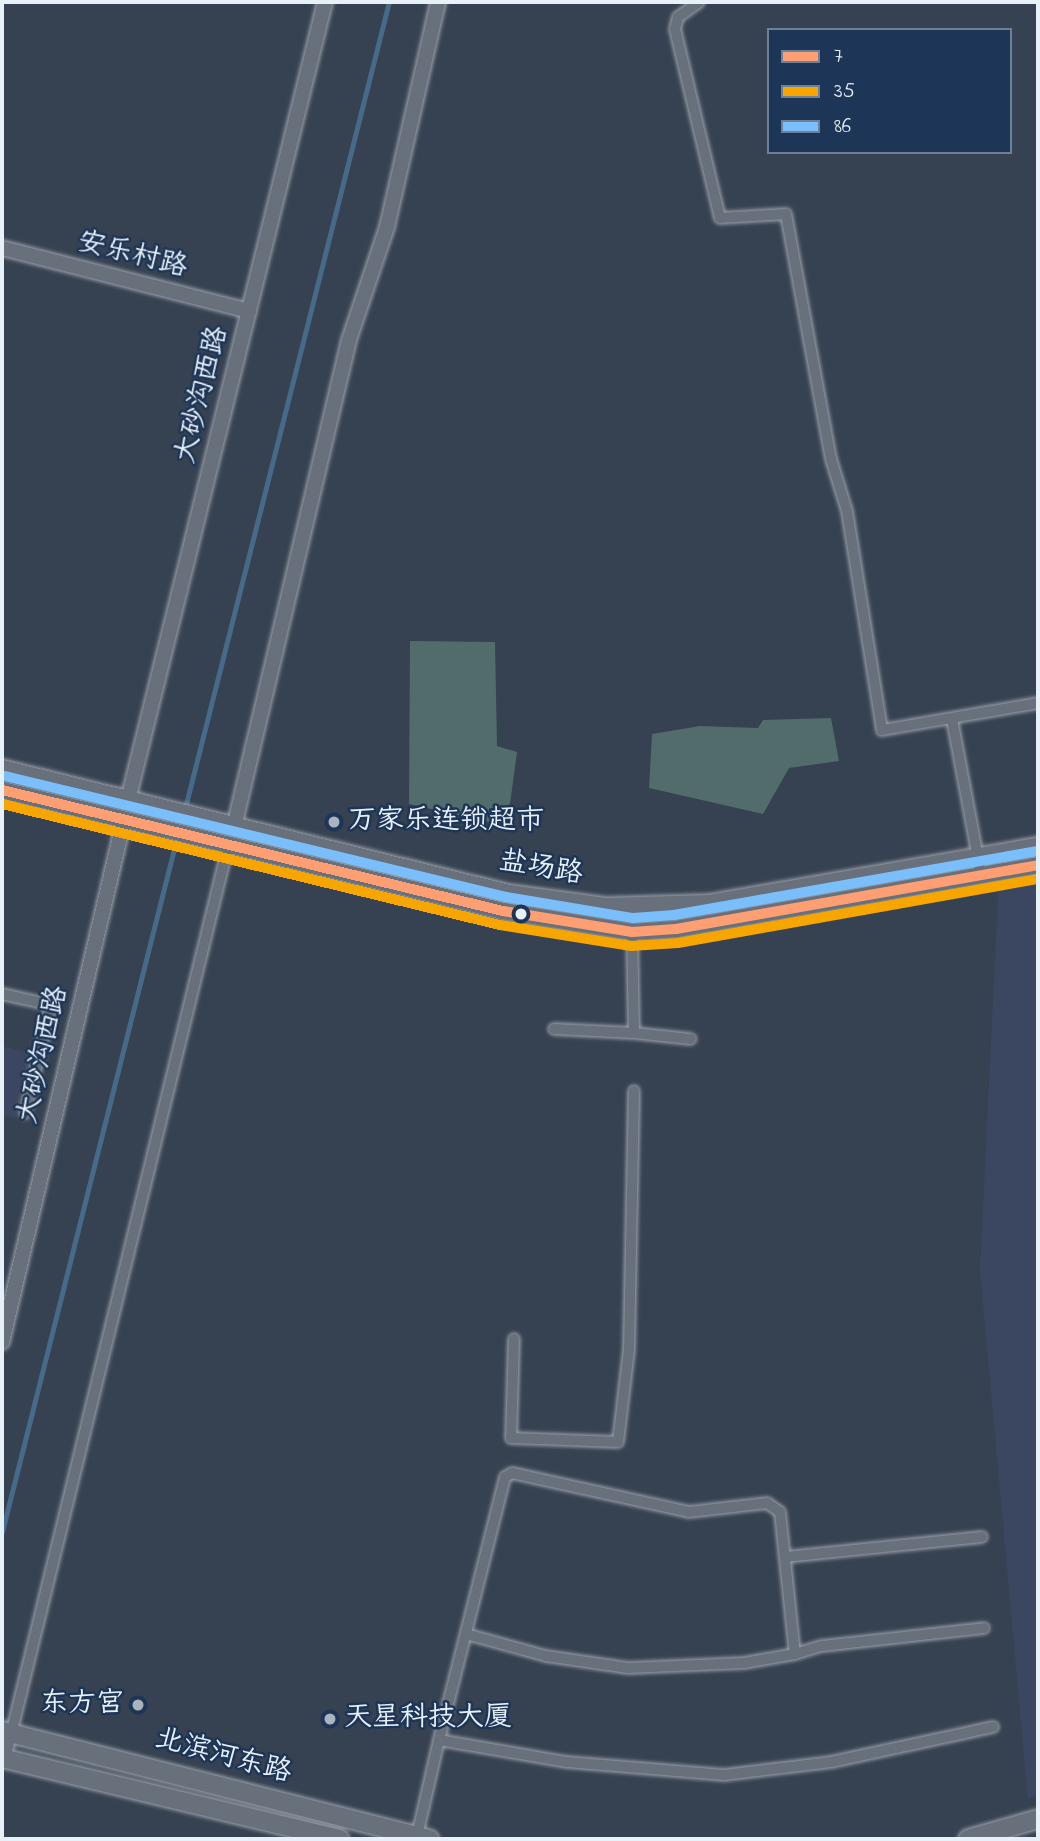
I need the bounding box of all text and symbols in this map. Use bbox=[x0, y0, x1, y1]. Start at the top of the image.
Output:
legend bbox=[767, 28, 1012, 154]
text: 7 bbox=[834, 42, 843, 72]
text: 35 bbox=[834, 77, 855, 107]
text: 86 bbox=[834, 112, 851, 142]
street label: 安乐村路 bbox=[74, 226, 190, 286]
street label: 大砂沟西路 bbox=[170, 323, 236, 467]
place label: 万家乐连锁超市 bbox=[348, 805, 544, 839]
marker: 万家乐连锁超市 bbox=[326, 814, 342, 830]
street label: 盐场路 bbox=[497, 845, 585, 893]
unlabelled marker bbox=[514, 907, 528, 921]
street label: 大砂沟西路 bbox=[12, 983, 76, 1127]
place label: 东方宫 bbox=[40, 1688, 124, 1722]
marker: 东方宫 bbox=[130, 1697, 146, 1713]
place label: 天星科技大厦 bbox=[344, 1702, 512, 1736]
marker: 天星科技大厦 bbox=[322, 1711, 338, 1727]
street label: 北滨河东路 bbox=[151, 1723, 295, 1791]

